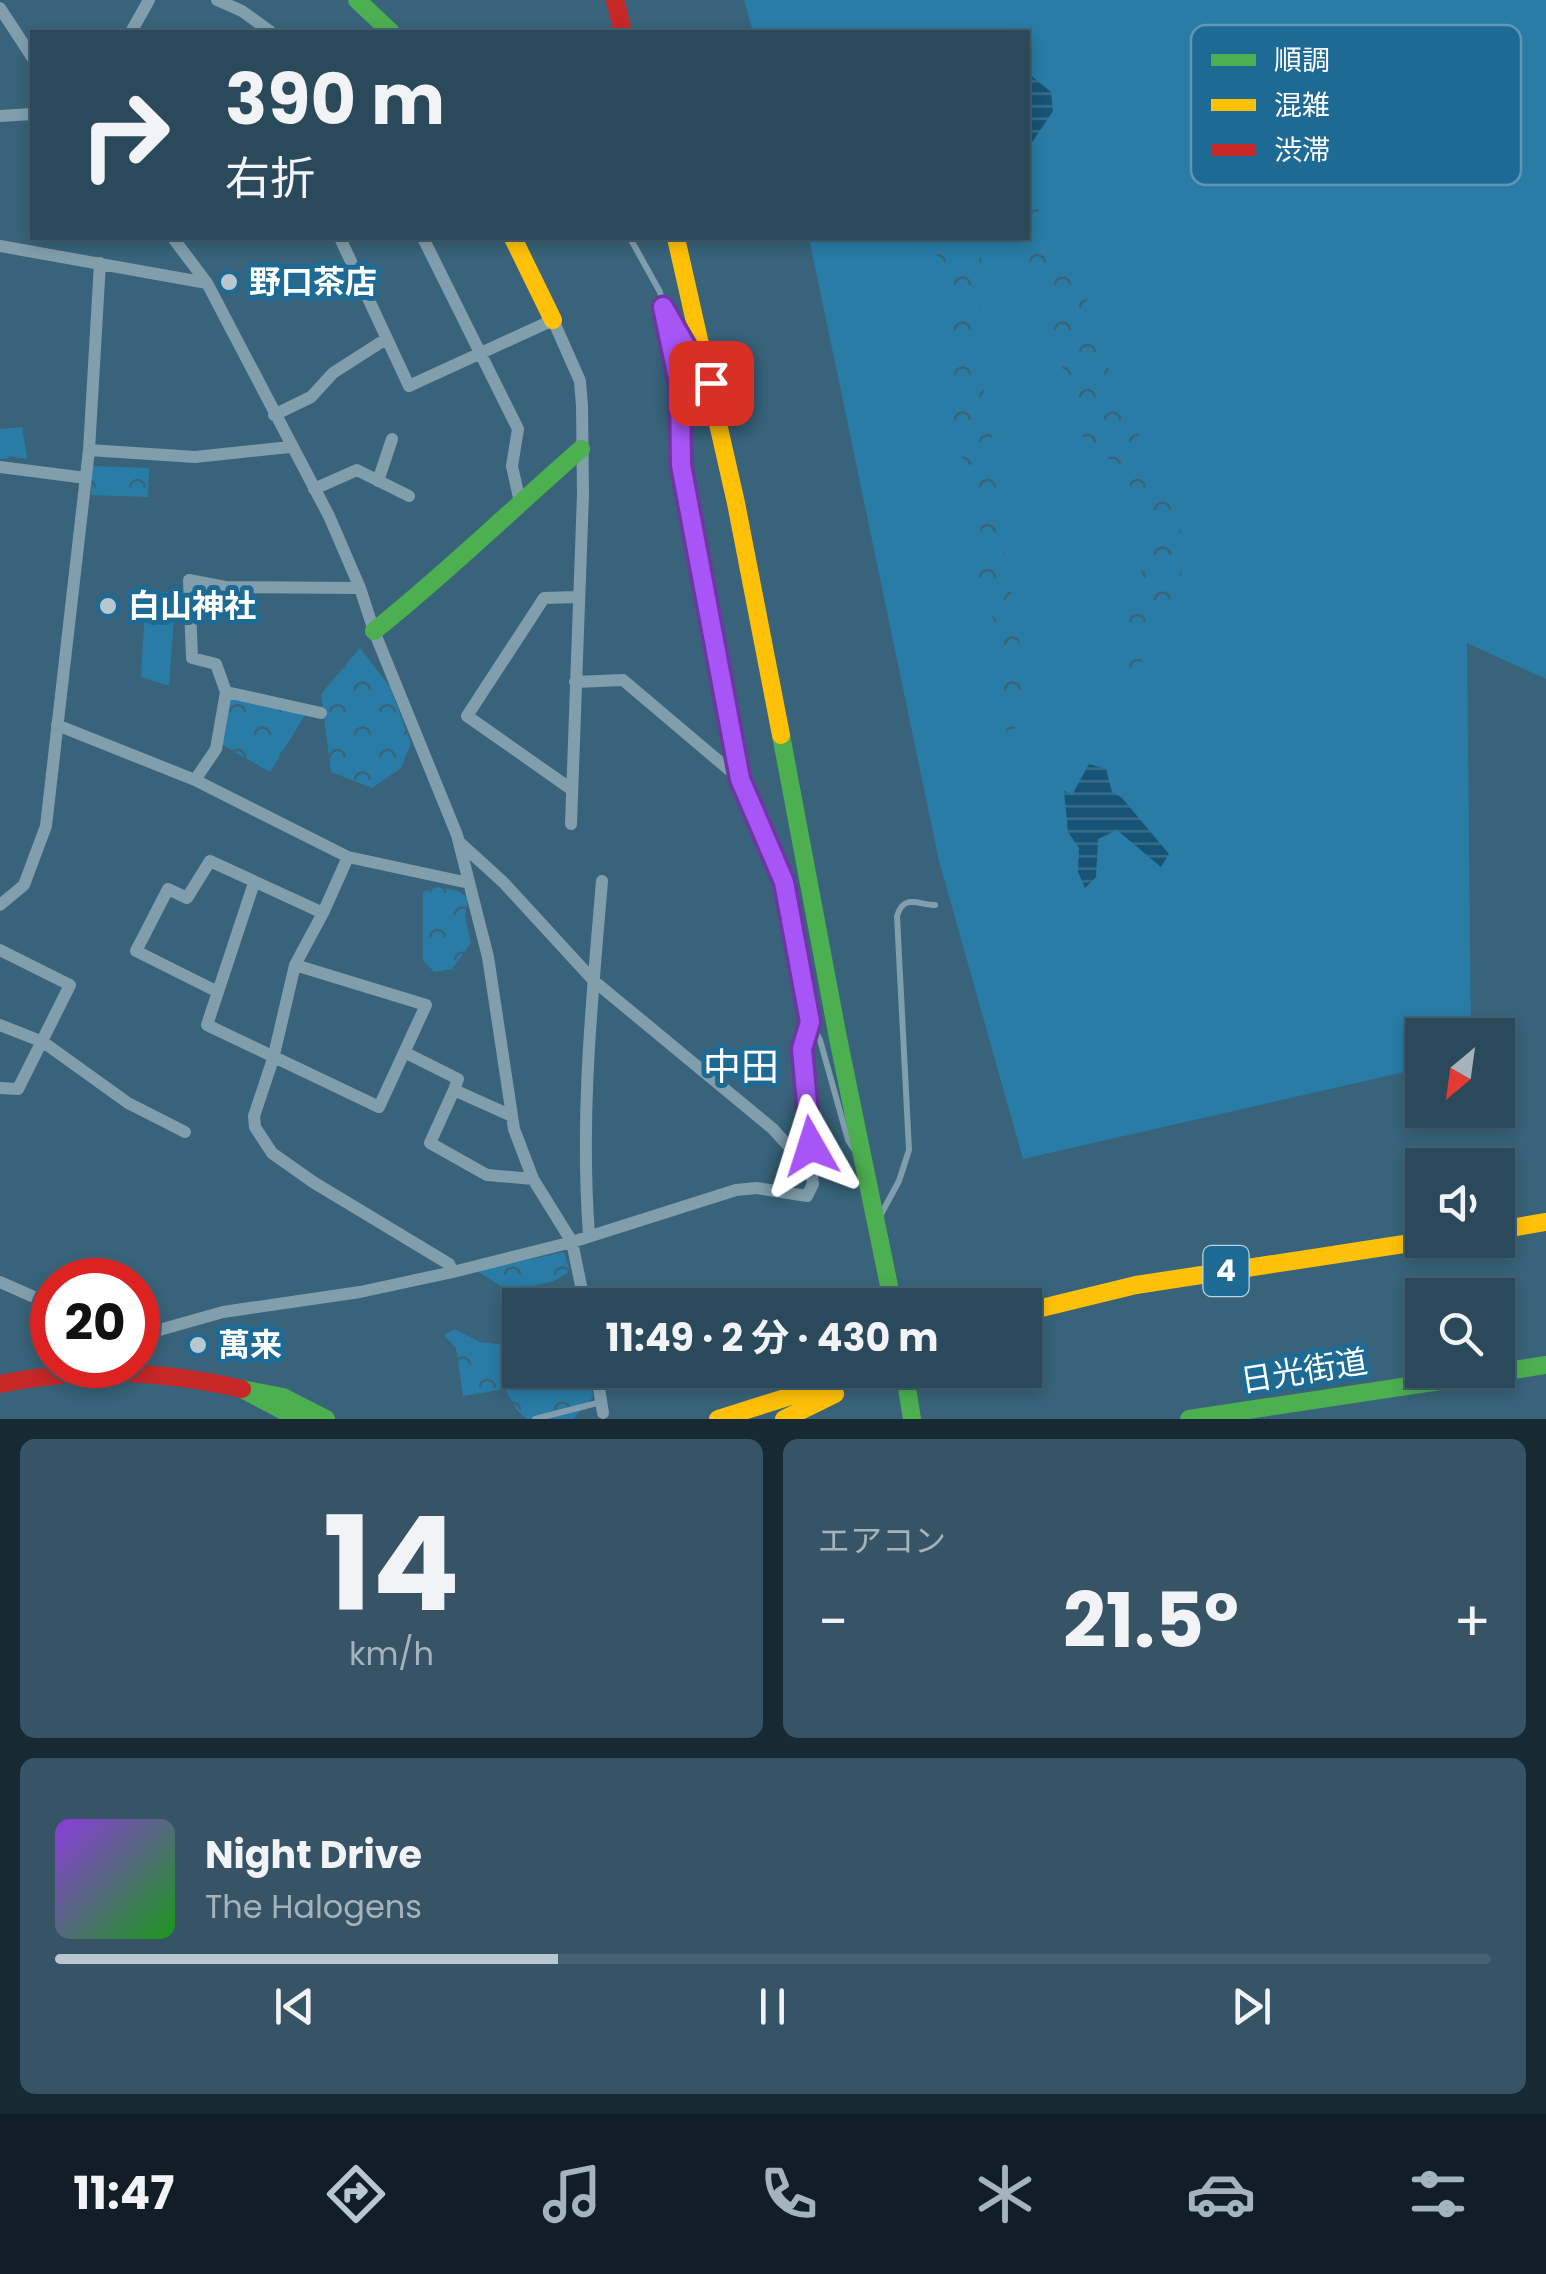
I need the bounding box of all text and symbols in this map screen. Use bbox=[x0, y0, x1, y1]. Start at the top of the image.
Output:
legend bbox=[1191, 25, 1521, 185]
text: 順調 bbox=[1274, 41, 1330, 80]
text: 390 m bbox=[225, 50, 445, 149]
icon: right bbox=[60, 70, 190, 200]
text: 混雑 bbox=[1274, 86, 1330, 125]
text: 渋滞 bbox=[1274, 131, 1330, 170]
text: 右折 bbox=[225, 147, 315, 210]
place label: 野口茶店 bbox=[249, 259, 377, 304]
marker: 野口茶店 bbox=[218, 271, 240, 293]
pin bbox=[669, 341, 754, 426]
icon: arrive bbox=[684, 356, 739, 411]
place label: 白山神社 bbox=[128, 583, 256, 628]
marker: 白山神社 bbox=[97, 595, 119, 617]
north arrow bbox=[1405, 1018, 1515, 1128]
map controls bbox=[1405, 1018, 1515, 1388]
district label: 中田 bbox=[703, 1040, 779, 1093]
position arrow bbox=[759, 1094, 863, 1198]
button: sound bbox=[1405, 1148, 1515, 1258]
road number: 4 bbox=[1204, 1246, 1248, 1296]
speed limit sign: 20 bbox=[30, 1258, 160, 1388]
button: search bbox=[1405, 1278, 1515, 1388]
text: 11:49 · 2 分 · 430 m bbox=[606, 1311, 938, 1364]
place label: 萬来 bbox=[218, 1322, 282, 1367]
marker: 萬来 bbox=[187, 1334, 209, 1356]
street label: 日光街道 bbox=[1237, 1338, 1371, 1403]
text: 14 bbox=[323, 1473, 460, 1656]
text: エアコン bbox=[818, 1518, 946, 1563]
text: 21.5° bbox=[1063, 1568, 1239, 1673]
text: − bbox=[818, 1583, 848, 1660]
text: + bbox=[1453, 1583, 1491, 1660]
text: km/h bbox=[349, 1631, 434, 1676]
text: Night Drive bbox=[205, 1828, 422, 1881]
text: The Halogens bbox=[205, 1884, 422, 1929]
icon: previous bbox=[267, 1979, 322, 2034]
icon: pause bbox=[745, 1979, 800, 2034]
icon: next bbox=[1224, 1979, 1279, 2034]
icon: directions bbox=[321, 2159, 391, 2229]
icon: music bbox=[537, 2159, 607, 2229]
icon: phone bbox=[754, 2159, 824, 2229]
icon: climate bbox=[970, 2159, 1040, 2229]
icon: car bbox=[1186, 2159, 1256, 2229]
icon: filters bbox=[1403, 2159, 1473, 2229]
text: 11:47 bbox=[73, 2162, 174, 2225]

